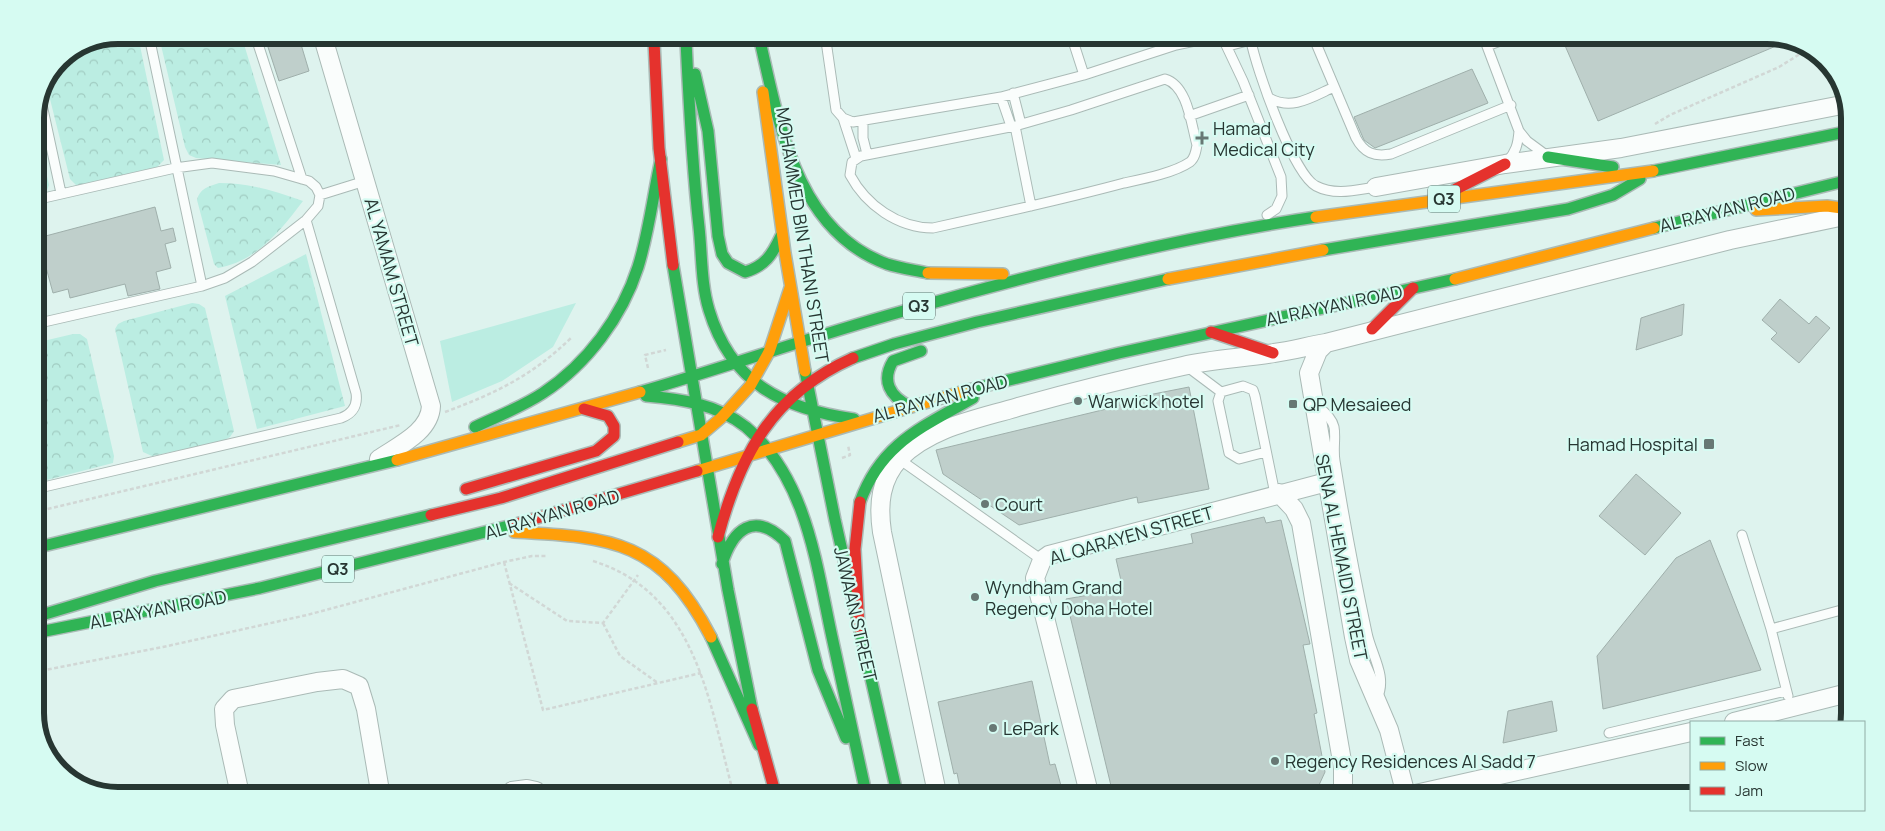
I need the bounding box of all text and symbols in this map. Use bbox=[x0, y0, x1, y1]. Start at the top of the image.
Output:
street label: MOHAMMED BIN THANI STREET bbox=[771, 106, 835, 365]
place label: Hamad Medical City bbox=[1213, 116, 1315, 161]
marker: Hamad Medical City bbox=[1195, 131, 1209, 145]
street label: AL RAYYAN ROAD bbox=[1657, 181, 1797, 237]
road number: Q3 bbox=[1428, 185, 1460, 212]
street label: AL YAMAM STREET bbox=[359, 195, 425, 349]
street label: AL RAYYAN ROAD bbox=[1263, 279, 1405, 331]
road number: Q3 bbox=[903, 292, 935, 320]
street label: AL RAYYAN ROAD bbox=[870, 368, 1010, 428]
place label: Warwick hotel bbox=[1088, 389, 1204, 413]
place label: QP Mesaieed bbox=[1303, 392, 1412, 416]
marker: Warwick hotel bbox=[1072, 395, 1084, 407]
marker: QP Mesaieed bbox=[1287, 398, 1299, 410]
place label: Hamad Hospital bbox=[1568, 432, 1698, 456]
marker: Hamad Hospital bbox=[1702, 437, 1716, 451]
street label: SENA AL HEMAIDI STREET bbox=[1310, 452, 1374, 662]
street label: AL RAYYAN ROAD bbox=[482, 483, 622, 545]
place label: Court bbox=[995, 492, 1043, 516]
marker: Court bbox=[979, 498, 991, 510]
street label: AL QARAYEN STREET bbox=[1046, 500, 1216, 570]
street label: JAWAAN STREET bbox=[829, 544, 883, 684]
road number: Q3 bbox=[322, 556, 354, 582]
place label: Wyndham Grand Regency Doha Hotel bbox=[985, 575, 1153, 620]
street label: AL RAYYAN ROAD bbox=[87, 584, 229, 634]
marker: Wyndham Grand Regency Doha Hotel bbox=[969, 591, 981, 603]
place label: LePark bbox=[1003, 716, 1060, 740]
legend bbox=[1690, 721, 1865, 811]
marker: LePark bbox=[987, 722, 999, 734]
text: Fast bbox=[1735, 730, 1764, 751]
place label: Regency Residences Al Sadd 7 bbox=[1285, 749, 1536, 773]
marker: Regency Residences Al Sadd 7 bbox=[1269, 755, 1281, 767]
text: Slow bbox=[1735, 755, 1768, 776]
text: Jam bbox=[1735, 780, 1763, 801]

